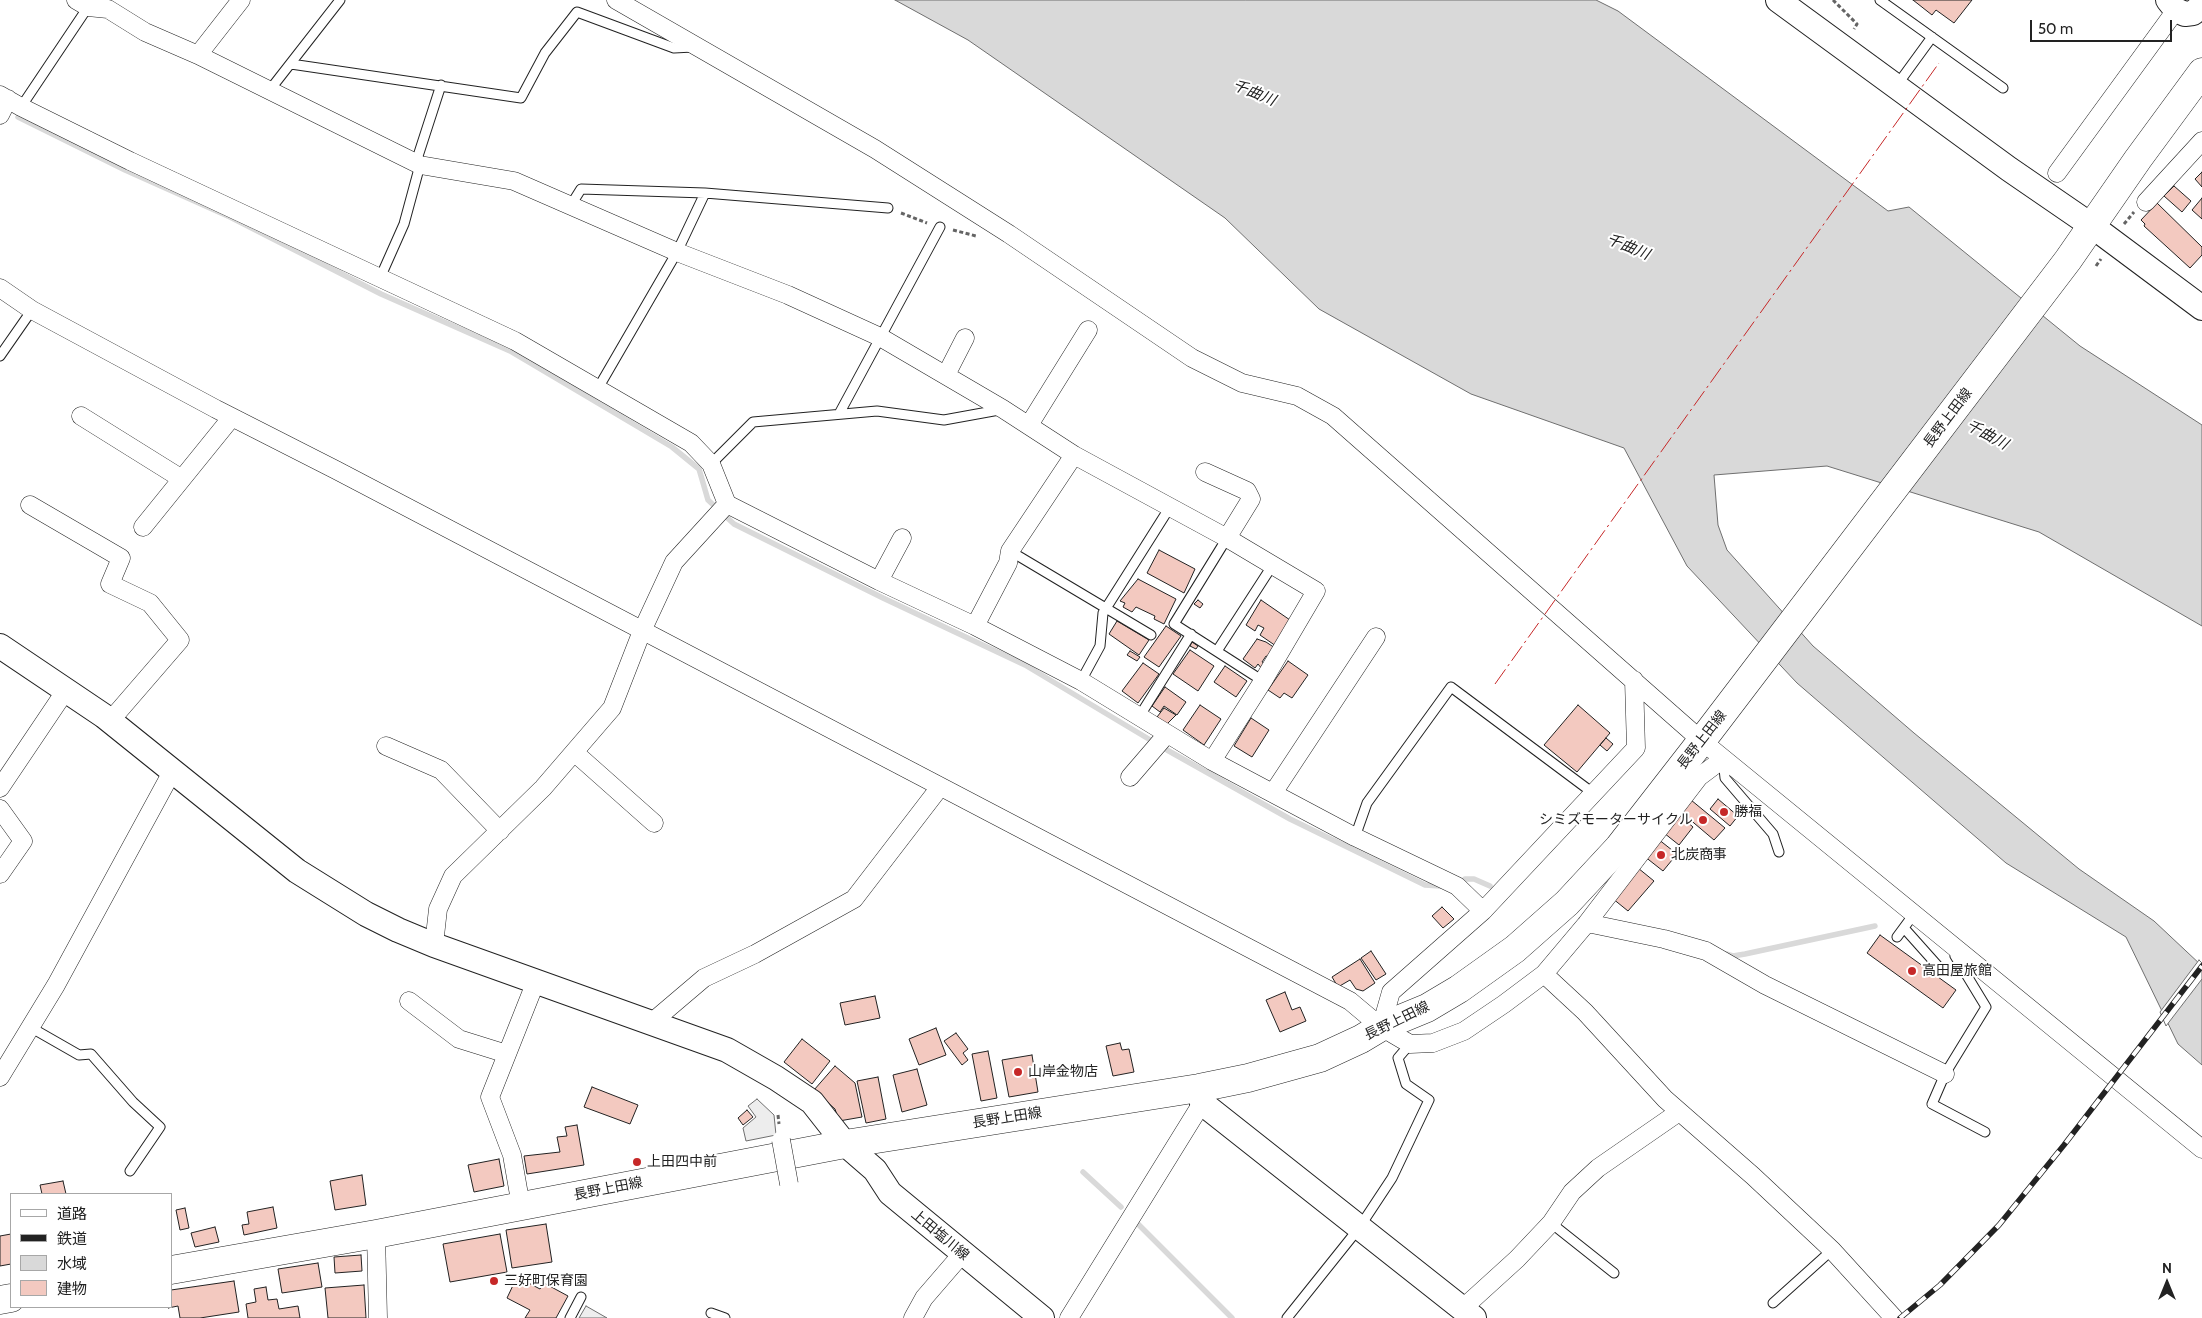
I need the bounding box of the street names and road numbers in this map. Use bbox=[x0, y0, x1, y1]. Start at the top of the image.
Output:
street label: 長野上田線 bbox=[1920, 385, 1976, 451]
street label: 長野上田線 bbox=[1674, 707, 1730, 773]
street label: 長野上田線 bbox=[1362, 998, 1432, 1044]
street label: 長野上田線 bbox=[971, 1104, 1043, 1132]
street label: 長野上田線 bbox=[572, 1174, 644, 1204]
street label: 上田塩川線 bbox=[908, 1206, 972, 1264]

